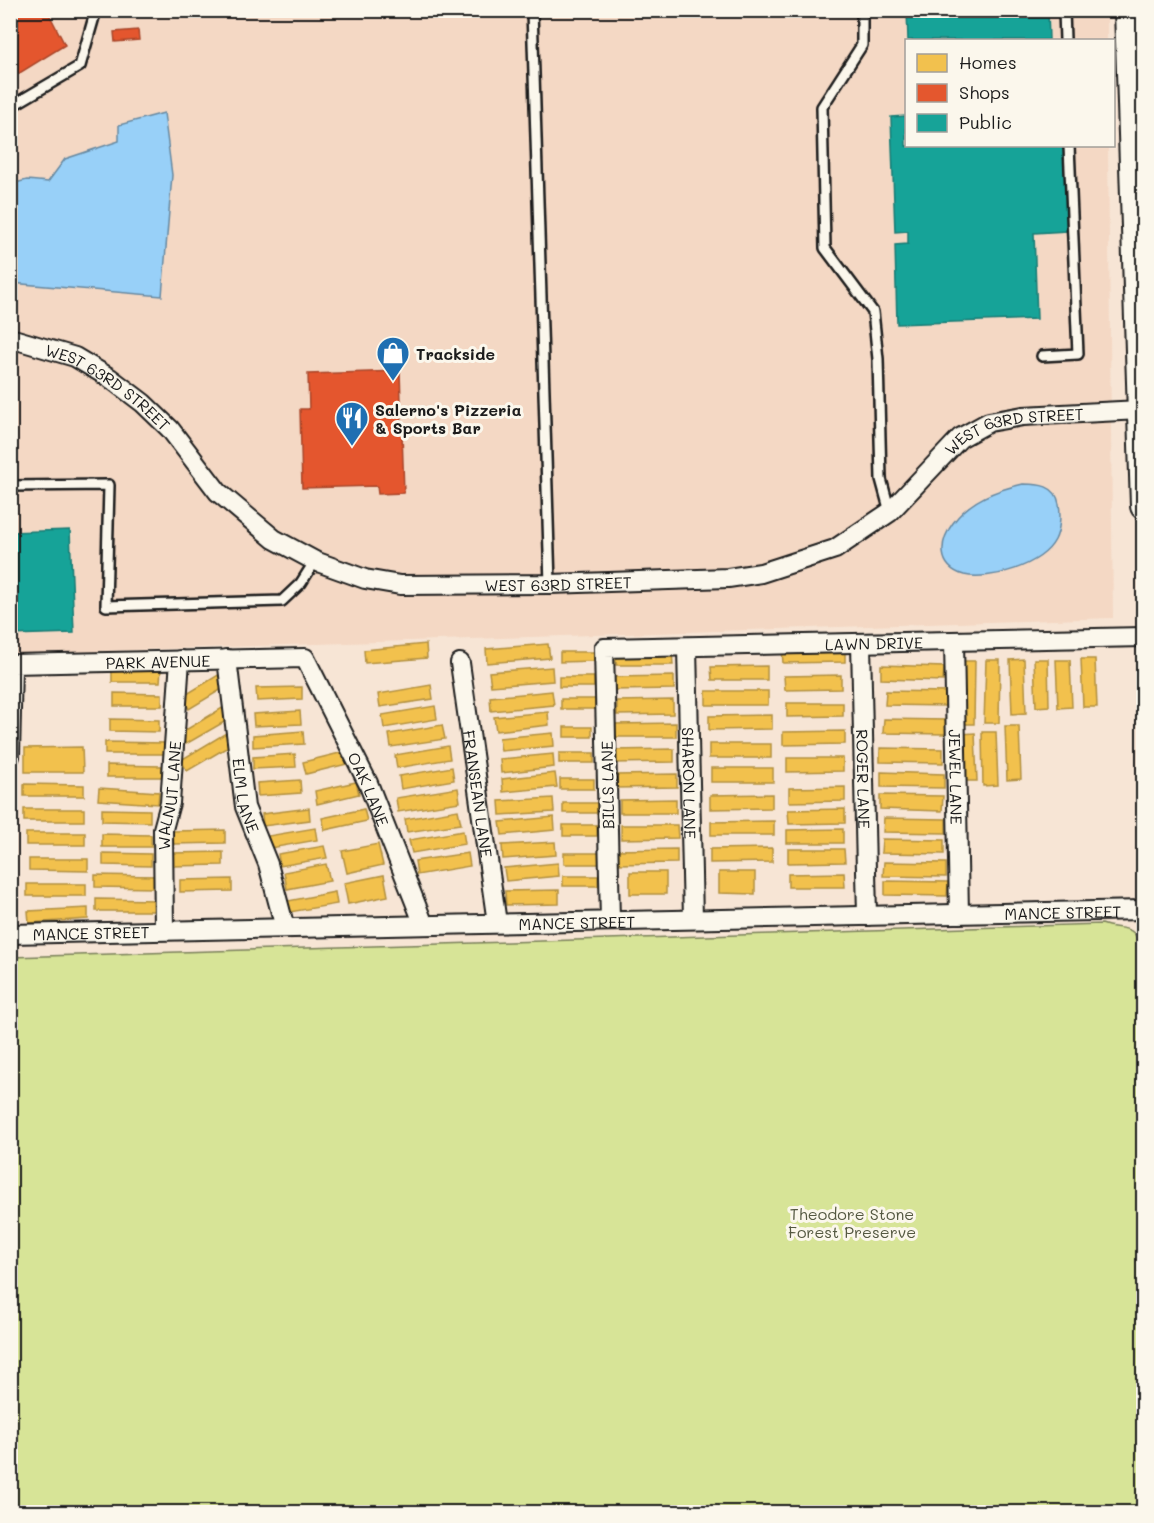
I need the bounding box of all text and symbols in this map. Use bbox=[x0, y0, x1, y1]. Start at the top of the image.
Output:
legend bbox=[905, 39, 1115, 147]
text: Homes bbox=[959, 50, 1017, 74]
text: Shops bbox=[959, 80, 1010, 104]
text: Public bbox=[959, 110, 1012, 134]
shop icon: Trackside bbox=[375, 335, 411, 382]
street label: WEST 63RD STREET bbox=[43, 338, 175, 435]
place label: Trackside bbox=[416, 343, 495, 364]
place label: Salerno's Pizzeria & Sports Bar bbox=[375, 399, 522, 438]
restaurant icon: Salerno's Pizzeria & Sports Bar bbox=[334, 400, 370, 447]
street label: WEST 63RD STREET bbox=[939, 402, 1084, 459]
street label: WEST 63RD STREET bbox=[484, 571, 632, 595]
street label: LAWN DRIVE bbox=[825, 631, 923, 654]
street label: PARK AVENUE bbox=[105, 649, 210, 673]
street label: SHARON LANE bbox=[678, 727, 702, 839]
street label: FRANSEAN LANE bbox=[459, 728, 498, 859]
street label: ROGER LANE bbox=[852, 729, 876, 829]
street label: JEWEL LANE bbox=[945, 729, 968, 825]
street label: WALNUT LANE bbox=[152, 740, 185, 850]
street label: BILLS LANE bbox=[596, 741, 618, 829]
street label: OAK LANE bbox=[343, 748, 394, 829]
street label: ELM LANE bbox=[229, 757, 265, 836]
street label: MANCE STREET bbox=[1004, 900, 1121, 923]
street label: MANCE STREET bbox=[518, 910, 636, 934]
street label: MANCE STREET bbox=[32, 921, 150, 944]
park label: Theodore Stone Forest Preserve bbox=[788, 1203, 916, 1242]

